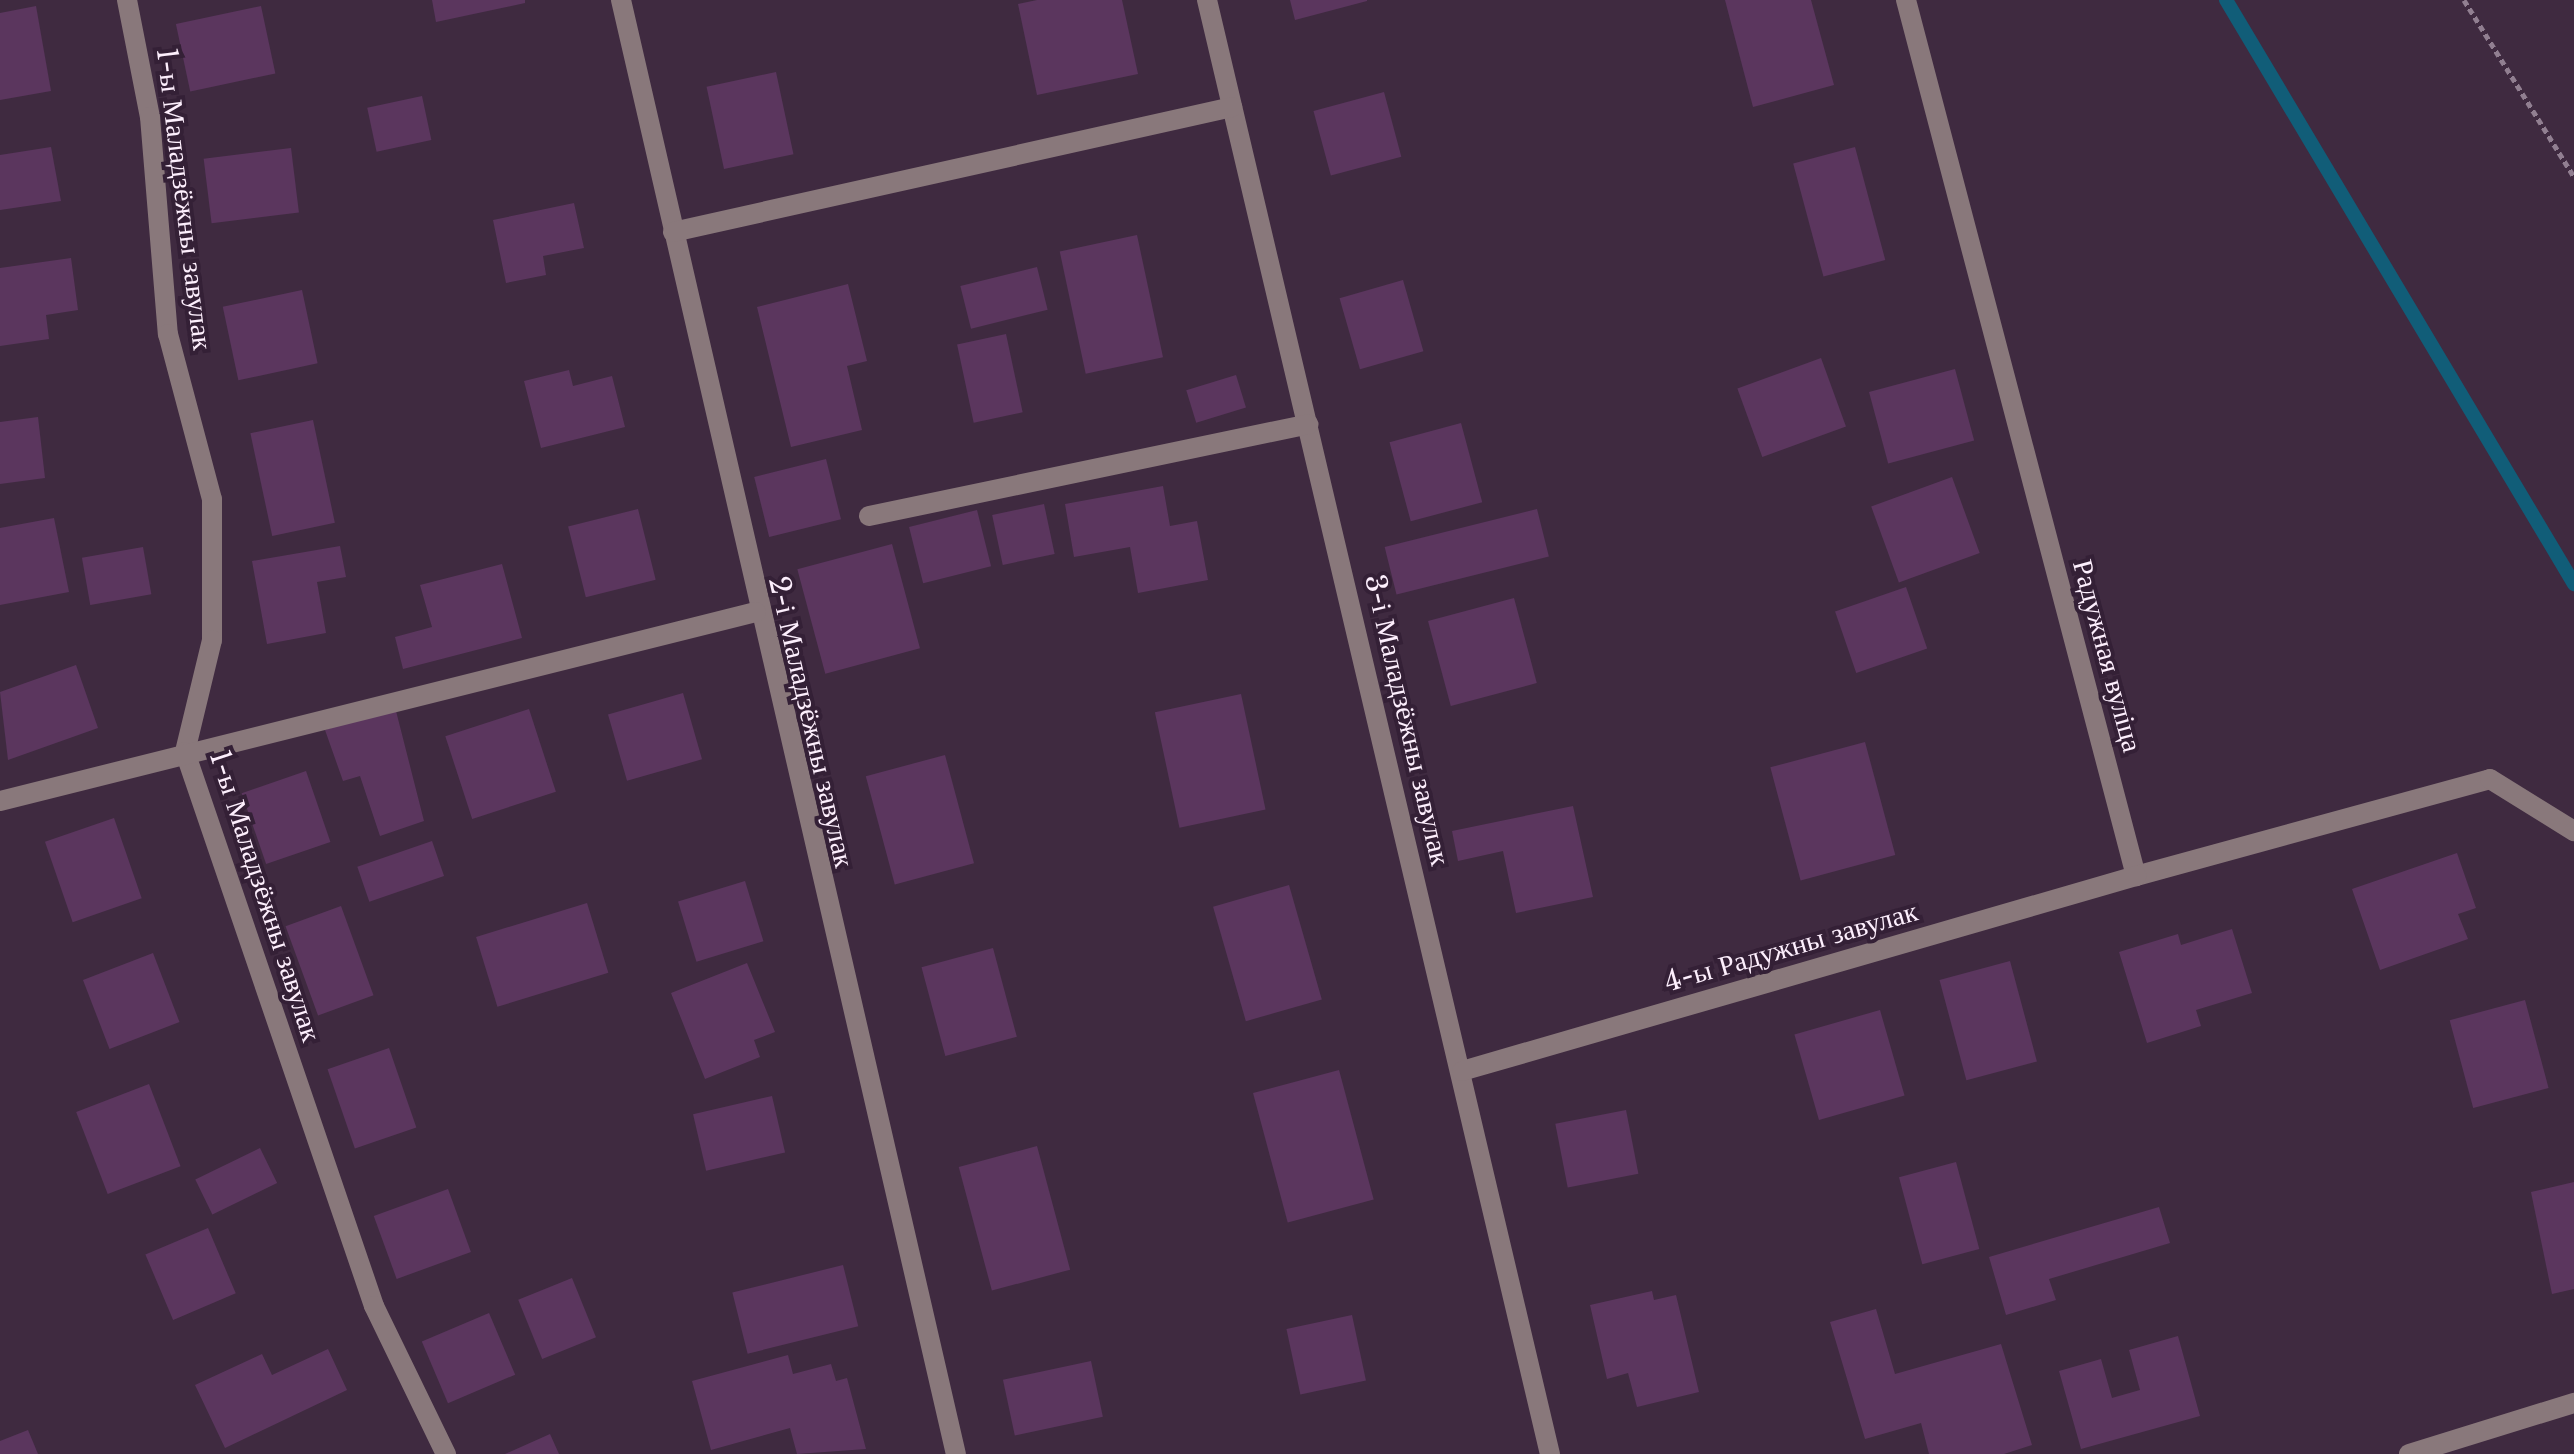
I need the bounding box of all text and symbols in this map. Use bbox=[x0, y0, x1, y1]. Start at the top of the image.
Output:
street label: 1-ы Маладзёжны завулак bbox=[149, 46, 219, 352]
street label: Радужная вуліца bbox=[2065, 556, 2149, 756]
street label: 3-і Маладзёжны завулак bbox=[1357, 571, 1457, 869]
street label: 2-і Маладзёжны завулак bbox=[761, 573, 861, 871]
street label: 1-ы Маладзёжны завулак bbox=[202, 746, 328, 1046]
street label: 4-ы Радужны завулак bbox=[1661, 895, 1921, 999]

